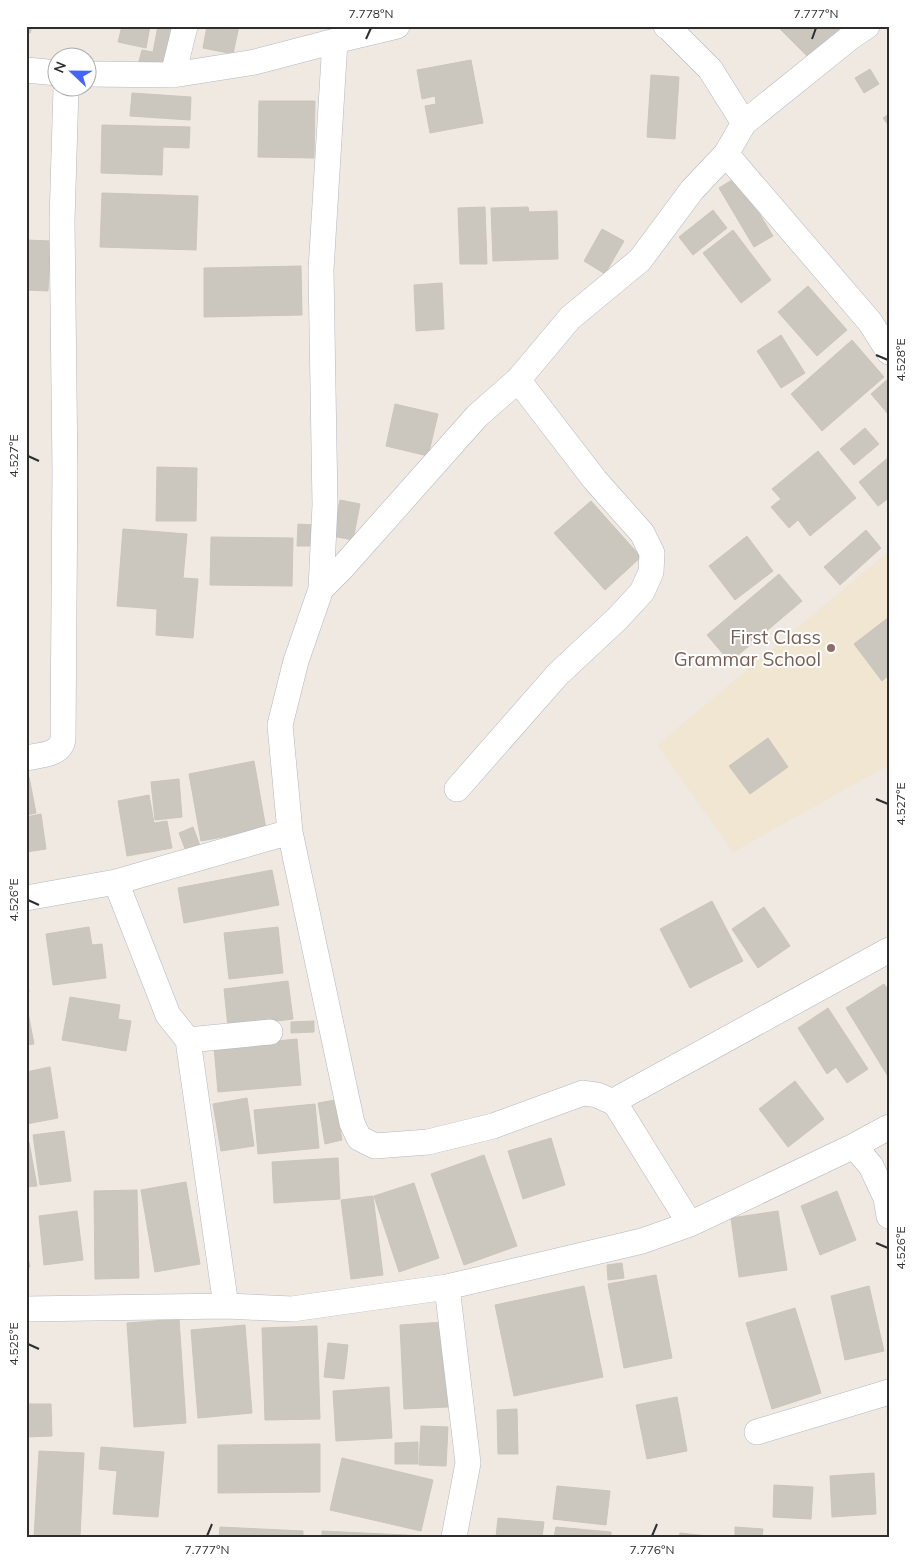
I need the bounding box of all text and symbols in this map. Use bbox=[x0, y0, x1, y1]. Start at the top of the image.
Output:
text: 7.778°N bbox=[349, 6, 393, 21]
text: 7.777°N bbox=[794, 6, 838, 21]
north arrow bbox=[48, 48, 98, 98]
text: N bbox=[50, 59, 70, 75]
text: 4.528°E bbox=[893, 338, 908, 382]
text: 4.527°E bbox=[6, 434, 21, 478]
place label: First Class Grammar School bbox=[674, 625, 821, 671]
marker: First Class Grammar School bbox=[825, 642, 837, 654]
text: 4.527°E bbox=[893, 782, 908, 826]
text: 4.526°E bbox=[6, 878, 21, 922]
text: 4.526°E bbox=[893, 1226, 908, 1270]
text: 4.525°E bbox=[6, 1322, 21, 1366]
text: 7.777°N bbox=[185, 1542, 229, 1557]
text: 7.776°N bbox=[630, 1542, 674, 1557]

